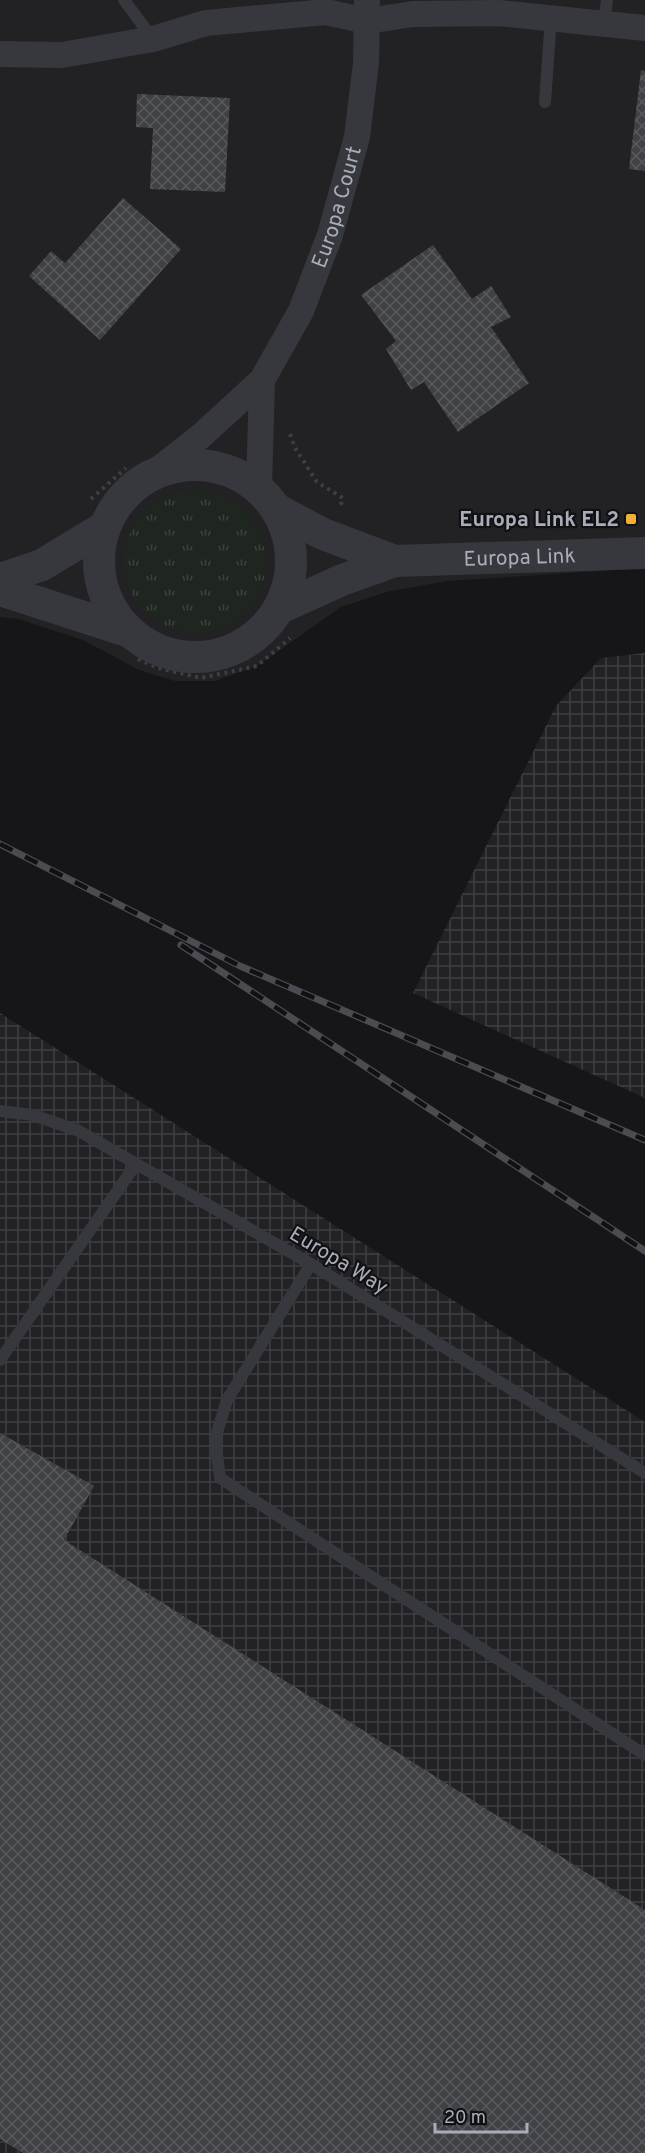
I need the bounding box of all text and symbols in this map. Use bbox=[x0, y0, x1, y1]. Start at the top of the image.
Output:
street label: Europa Court bbox=[307, 143, 369, 272]
place label: Europa Link EL2 bbox=[459, 507, 619, 534]
marker: Europa Link EL2 bbox=[624, 512, 638, 526]
street label: Europa Link bbox=[463, 543, 576, 574]
street label: Europa Way bbox=[284, 1221, 393, 1301]
scale bar bbox=[435, 2096, 526, 2134]
text: 20 m bbox=[444, 2107, 486, 2130]

